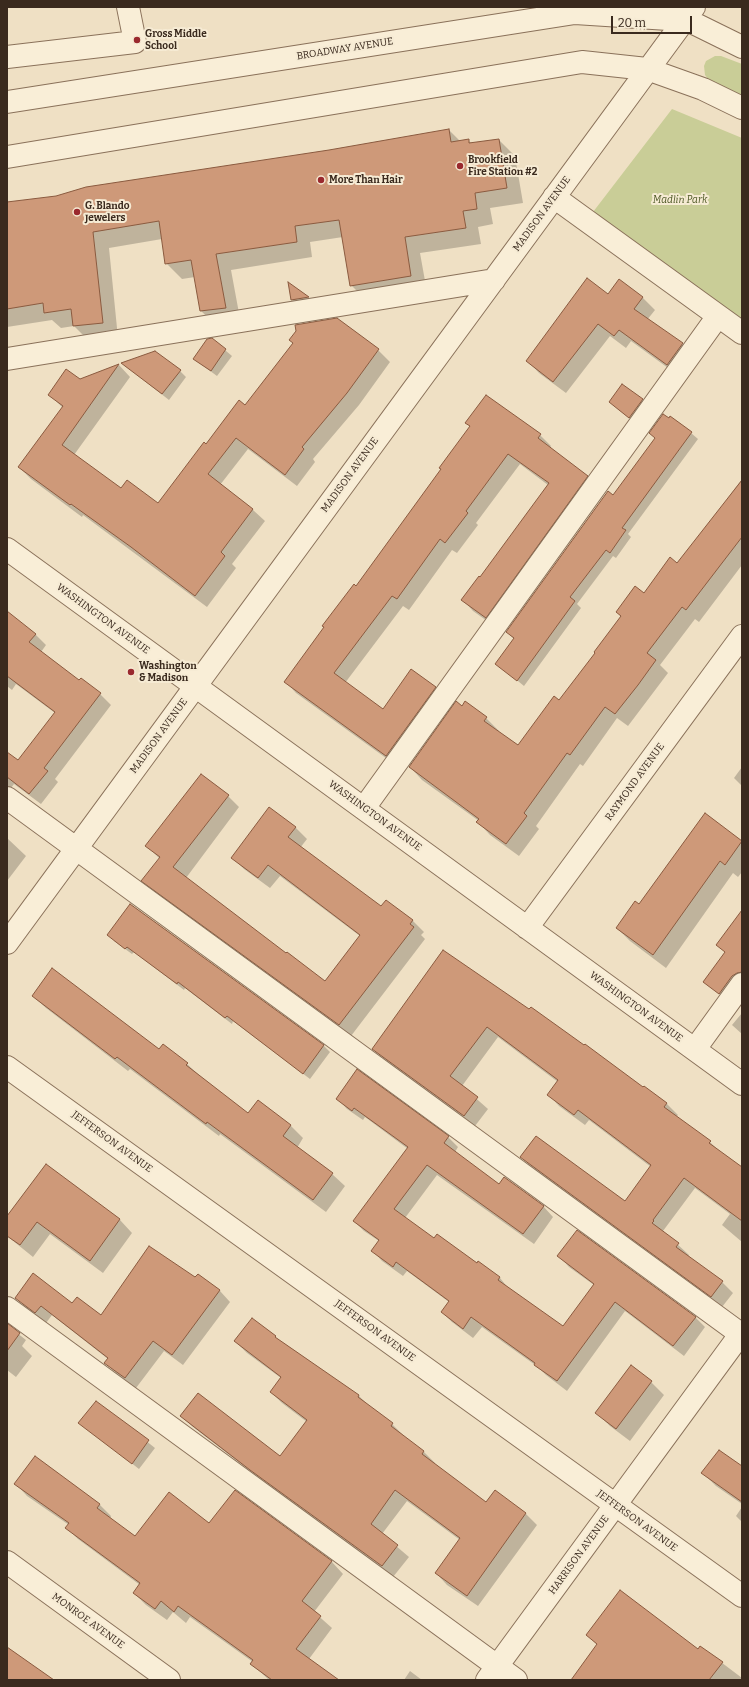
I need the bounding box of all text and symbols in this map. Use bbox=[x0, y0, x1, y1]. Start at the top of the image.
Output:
scale bar bbox=[613, 8, 694, 34]
text: 20 m bbox=[618, 16, 646, 30]
place label: Gross Middle School bbox=[145, 28, 207, 52]
marker: Gross Middle School bbox=[132, 35, 142, 45]
street label: BROADWAY AVENUE bbox=[296, 35, 394, 63]
place label: Brookfield Fire Station #2 bbox=[468, 154, 537, 178]
marker: Brookfield Fire Station #2 bbox=[455, 161, 465, 171]
place label: More Than Hair bbox=[329, 174, 403, 186]
street label: MADISON AVENUE bbox=[511, 174, 573, 254]
marker: More Than Hair bbox=[316, 175, 326, 185]
park label: Madlin Park bbox=[653, 194, 707, 206]
place label: G. Blando Jewelers bbox=[85, 200, 130, 224]
marker: G. Blando Jewelers bbox=[72, 207, 82, 217]
street label: MADISON AVENUE bbox=[319, 435, 381, 515]
street label: WASHINGTON AVENUE bbox=[54, 581, 152, 657]
place label: Washington & Madison bbox=[139, 660, 197, 684]
marker: Washington & Madison bbox=[126, 667, 136, 677]
street label: MADISON AVENUE bbox=[128, 696, 190, 776]
street label: RAYMOND AVENUE bbox=[603, 741, 667, 823]
street label: WASHINGTON AVENUE bbox=[326, 778, 424, 854]
street label: WASHINGTON AVENUE bbox=[587, 969, 685, 1045]
street label: JEFFERSON AVENUE bbox=[69, 1109, 155, 1175]
street label: JEFFERSON AVENUE bbox=[332, 1298, 418, 1364]
street label: JEFFERSON AVENUE bbox=[594, 1488, 680, 1554]
street label: HARRISON AVENUE bbox=[546, 1513, 612, 1597]
street label: MONROE AVENUE bbox=[49, 1591, 127, 1651]

